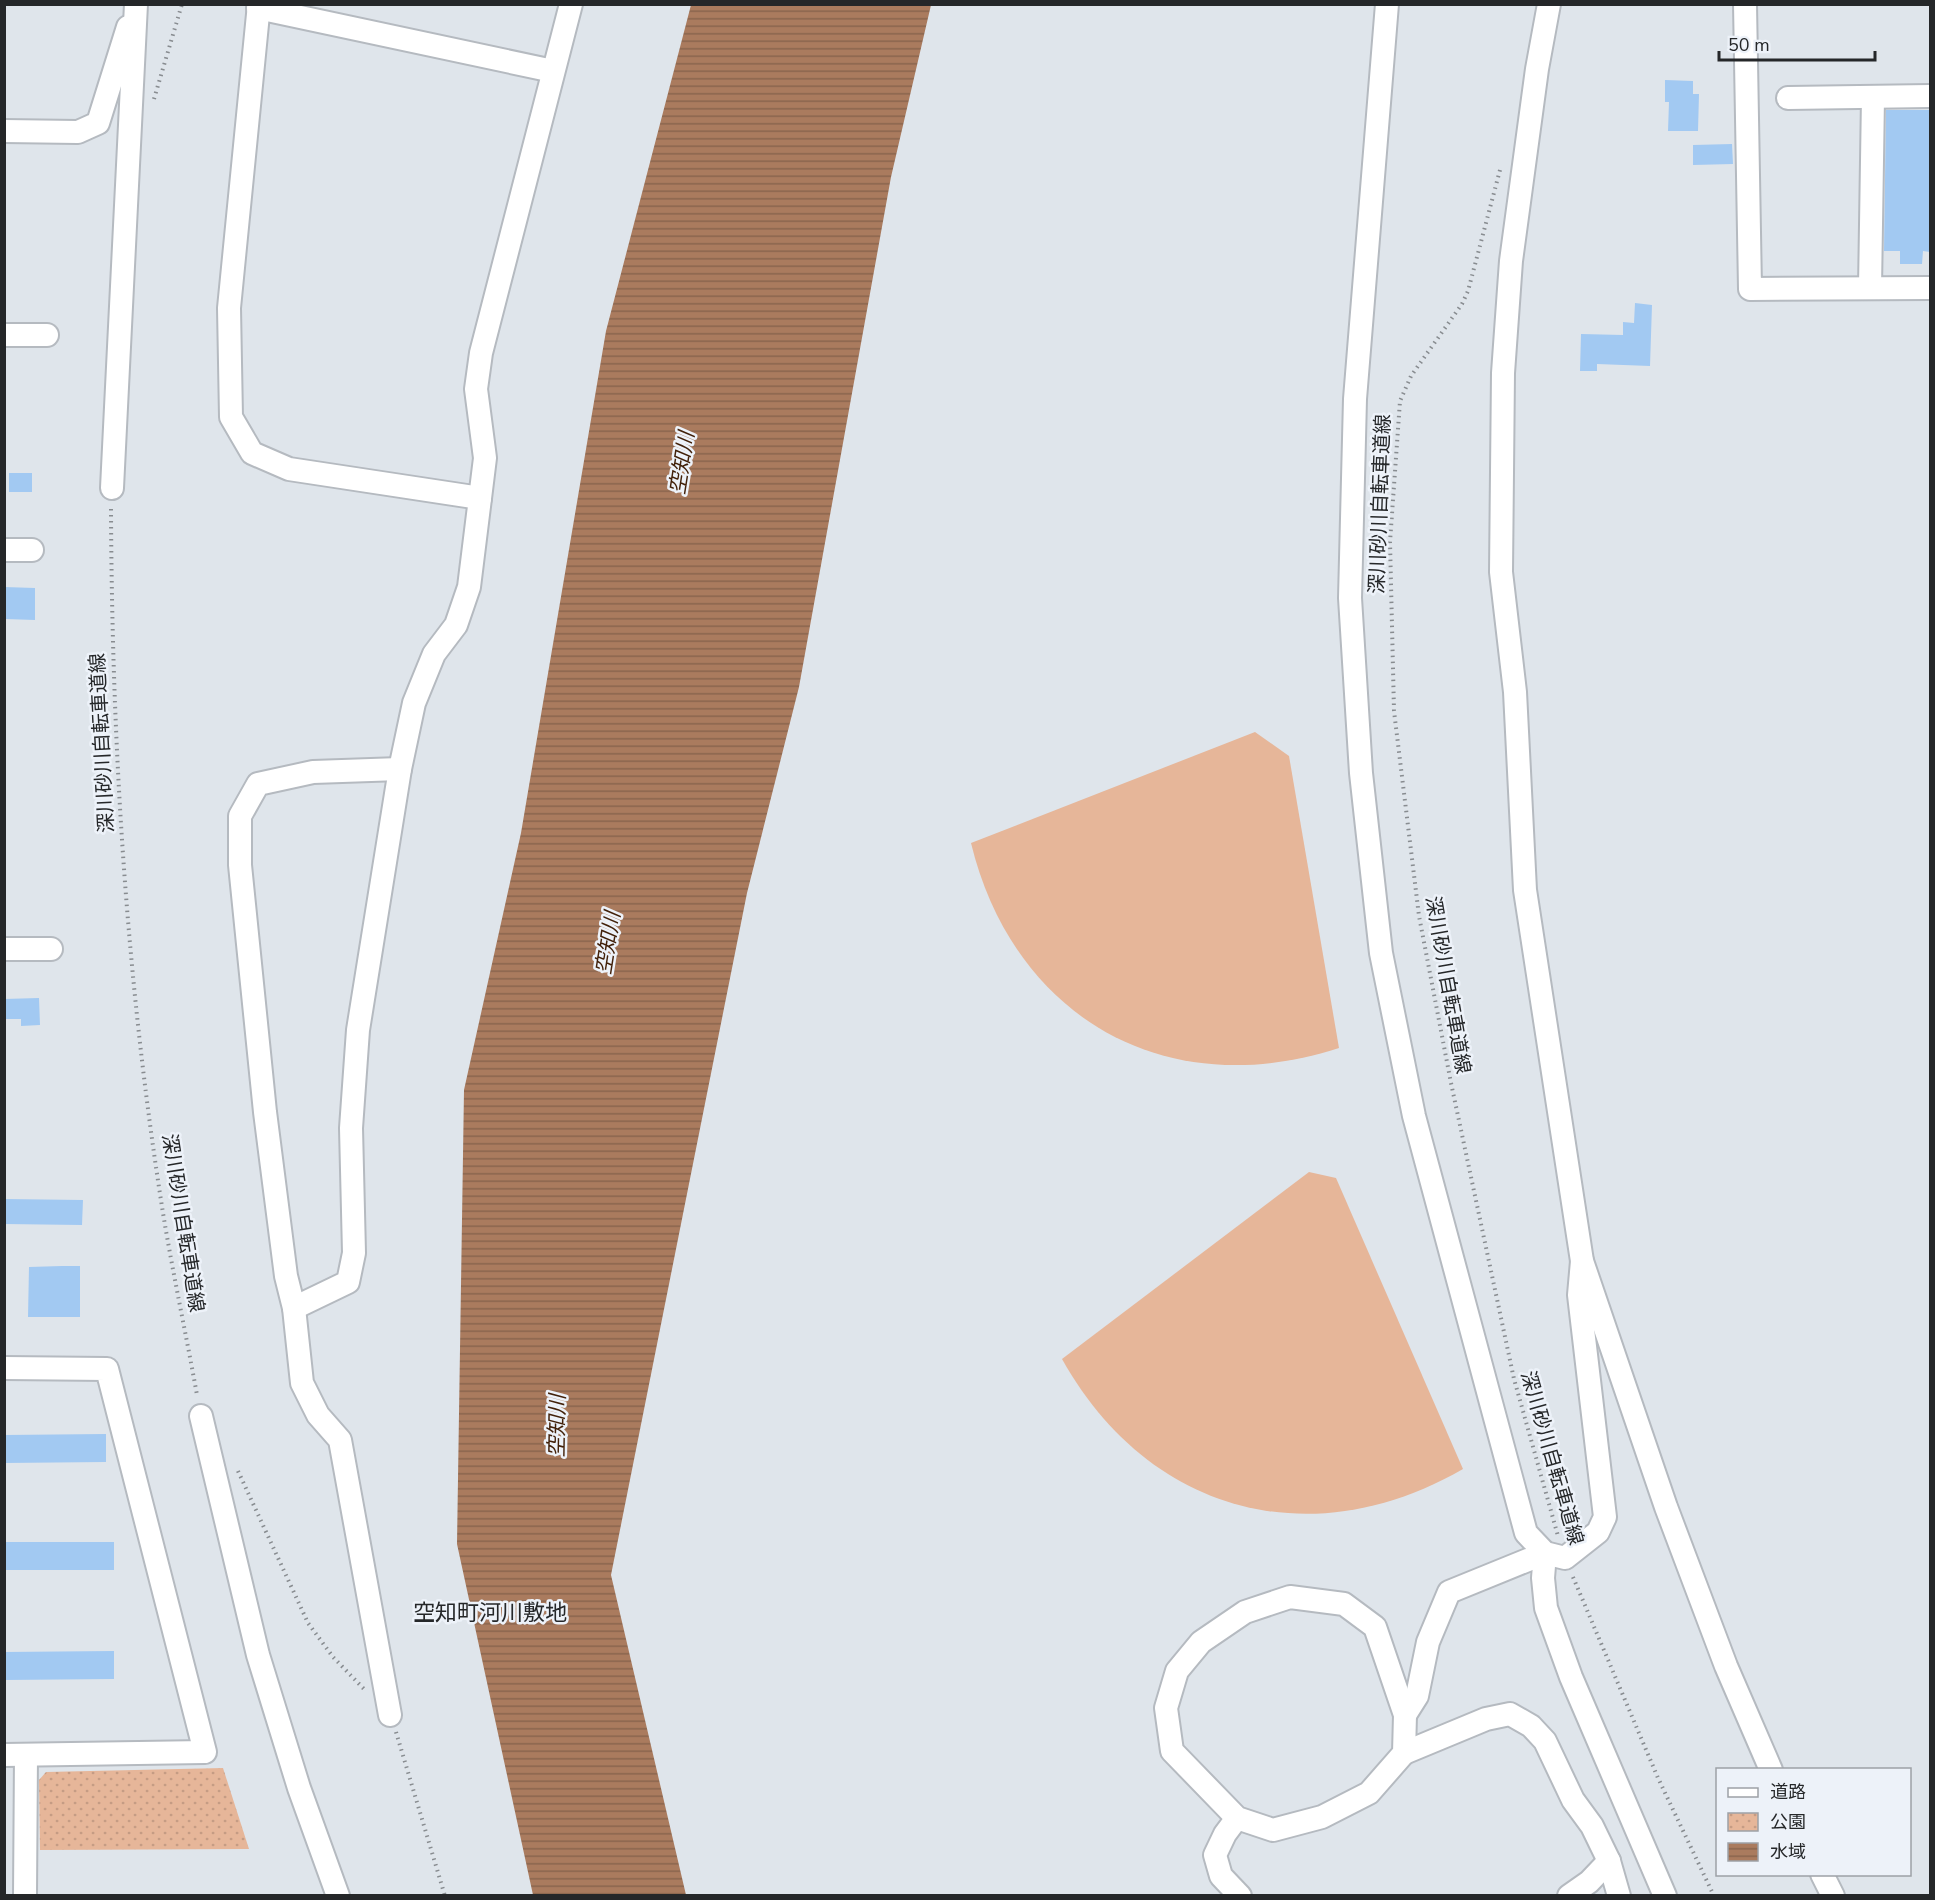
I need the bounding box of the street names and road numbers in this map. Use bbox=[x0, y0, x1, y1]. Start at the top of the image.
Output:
street label: 深川砂川自転車道線 bbox=[1363, 414, 1397, 594]
street label: 深川砂川自転車道線 bbox=[84, 652, 120, 834]
street label: 深川砂川自転車道線 bbox=[1419, 894, 1477, 1076]
street label: 深川砂川自転車道線 bbox=[156, 1132, 210, 1314]
street label: 深川砂川自転車道線 bbox=[1514, 1368, 1590, 1548]

